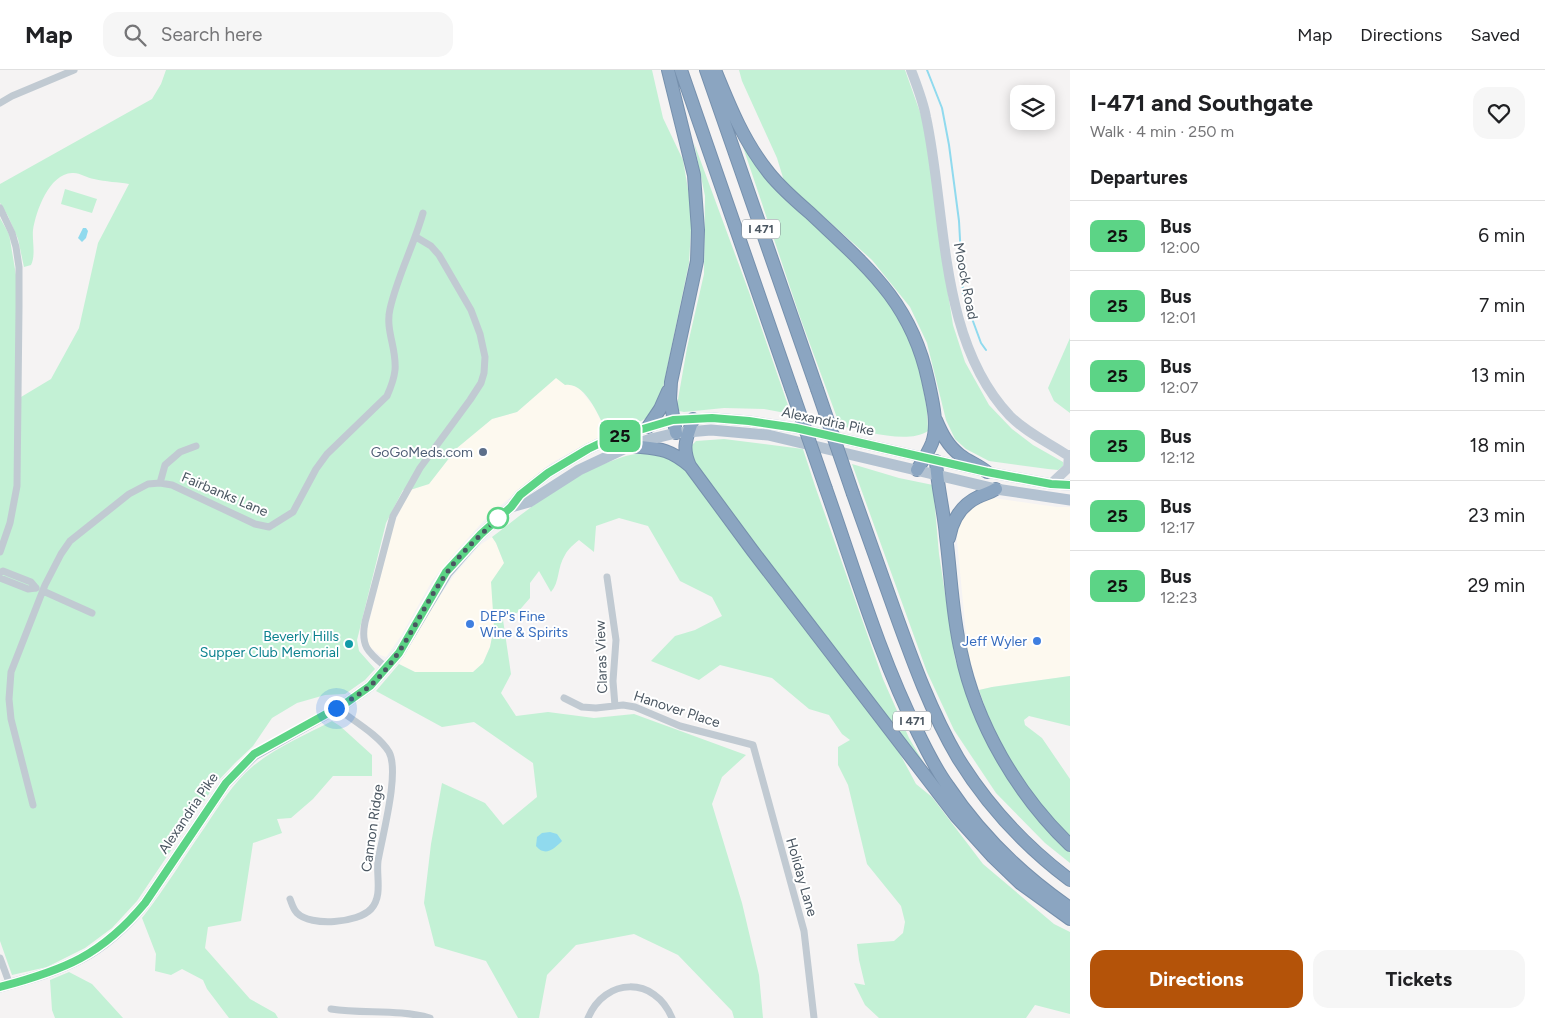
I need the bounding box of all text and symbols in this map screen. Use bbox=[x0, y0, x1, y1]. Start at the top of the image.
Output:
search box bbox=[103, 12, 453, 57]
text: Map bbox=[25, 20, 73, 49]
icon: search bbox=[121, 21, 149, 49]
text: Search here bbox=[161, 23, 262, 46]
text: Map bbox=[1297, 24, 1332, 46]
text: Directions bbox=[1360, 24, 1442, 46]
text: Saved bbox=[1470, 24, 1520, 46]
map controls bbox=[1010, 85, 1055, 130]
button: layers bbox=[1010, 85, 1055, 130]
button: heart bbox=[1473, 87, 1525, 139]
text: I-471 and Southgate bbox=[1090, 88, 1313, 117]
text: Walk · 4 min · 250 m bbox=[1090, 122, 1234, 141]
text: Departures bbox=[1090, 166, 1188, 189]
text: Bus bbox=[1160, 215, 1191, 238]
road number: I 471 bbox=[742, 220, 780, 238]
text: 6 min bbox=[1478, 224, 1525, 247]
text: 25 bbox=[1107, 225, 1128, 247]
text: 12:00 bbox=[1160, 238, 1200, 257]
street label: Moock Road bbox=[950, 241, 981, 321]
text: Bus bbox=[1160, 285, 1191, 308]
text: 7 min bbox=[1479, 294, 1525, 317]
text: 25 bbox=[1107, 295, 1128, 317]
text: 12:01 bbox=[1160, 308, 1196, 327]
text: Bus bbox=[1160, 355, 1191, 378]
text: 13 min bbox=[1471, 364, 1525, 387]
text: 25 bbox=[1107, 365, 1128, 387]
text: 12:07 bbox=[1160, 378, 1198, 397]
street label: Alexandria Pike bbox=[780, 403, 876, 440]
line badge: 25 bbox=[598, 420, 642, 452]
text: 25 bbox=[610, 425, 630, 447]
text: Bus bbox=[1160, 425, 1191, 448]
text: 18 min bbox=[1470, 434, 1525, 457]
text: 25 bbox=[1107, 435, 1128, 457]
place label: GoGoMeds.com bbox=[371, 444, 473, 461]
marker: GoGoMeds.com bbox=[477, 446, 489, 458]
text: 12:12 bbox=[1160, 448, 1195, 467]
street label: Fairbanks Lane bbox=[179, 469, 271, 520]
text: Bus bbox=[1160, 495, 1191, 518]
text: 23 min bbox=[1468, 504, 1525, 527]
text: 25 bbox=[1107, 505, 1128, 527]
unlabelled marker bbox=[487, 507, 509, 529]
text: 12:17 bbox=[1160, 518, 1195, 537]
text: Bus bbox=[1160, 565, 1191, 588]
text: 29 min bbox=[1468, 574, 1525, 597]
text: 25 bbox=[1107, 575, 1128, 597]
text: 12:23 bbox=[1160, 588, 1197, 607]
place label: DEP's Fine Wine & Spirits bbox=[480, 608, 568, 641]
marker: DEP's Fine Wine & Spirits bbox=[464, 618, 476, 630]
street label: Claras View bbox=[592, 620, 611, 694]
place label: Beverly Hills Supper Club Memorial bbox=[200, 628, 339, 661]
place label: Jeff Wyler bbox=[962, 633, 1027, 650]
marker: Jeff Wyler bbox=[1031, 635, 1043, 647]
marker: Beverly Hills Supper Club Memorial bbox=[343, 638, 355, 650]
street label: Hanover Place bbox=[631, 688, 723, 732]
your location bbox=[324, 696, 349, 721]
road number: I 471 bbox=[893, 711, 931, 730]
street label: Alexandria Pike bbox=[155, 769, 222, 857]
street label: Cannon Ridge bbox=[358, 783, 387, 873]
street label: Holiday Lane bbox=[782, 836, 821, 919]
button: Directions bbox=[1090, 950, 1303, 1008]
button: Tickets bbox=[1313, 950, 1525, 1008]

